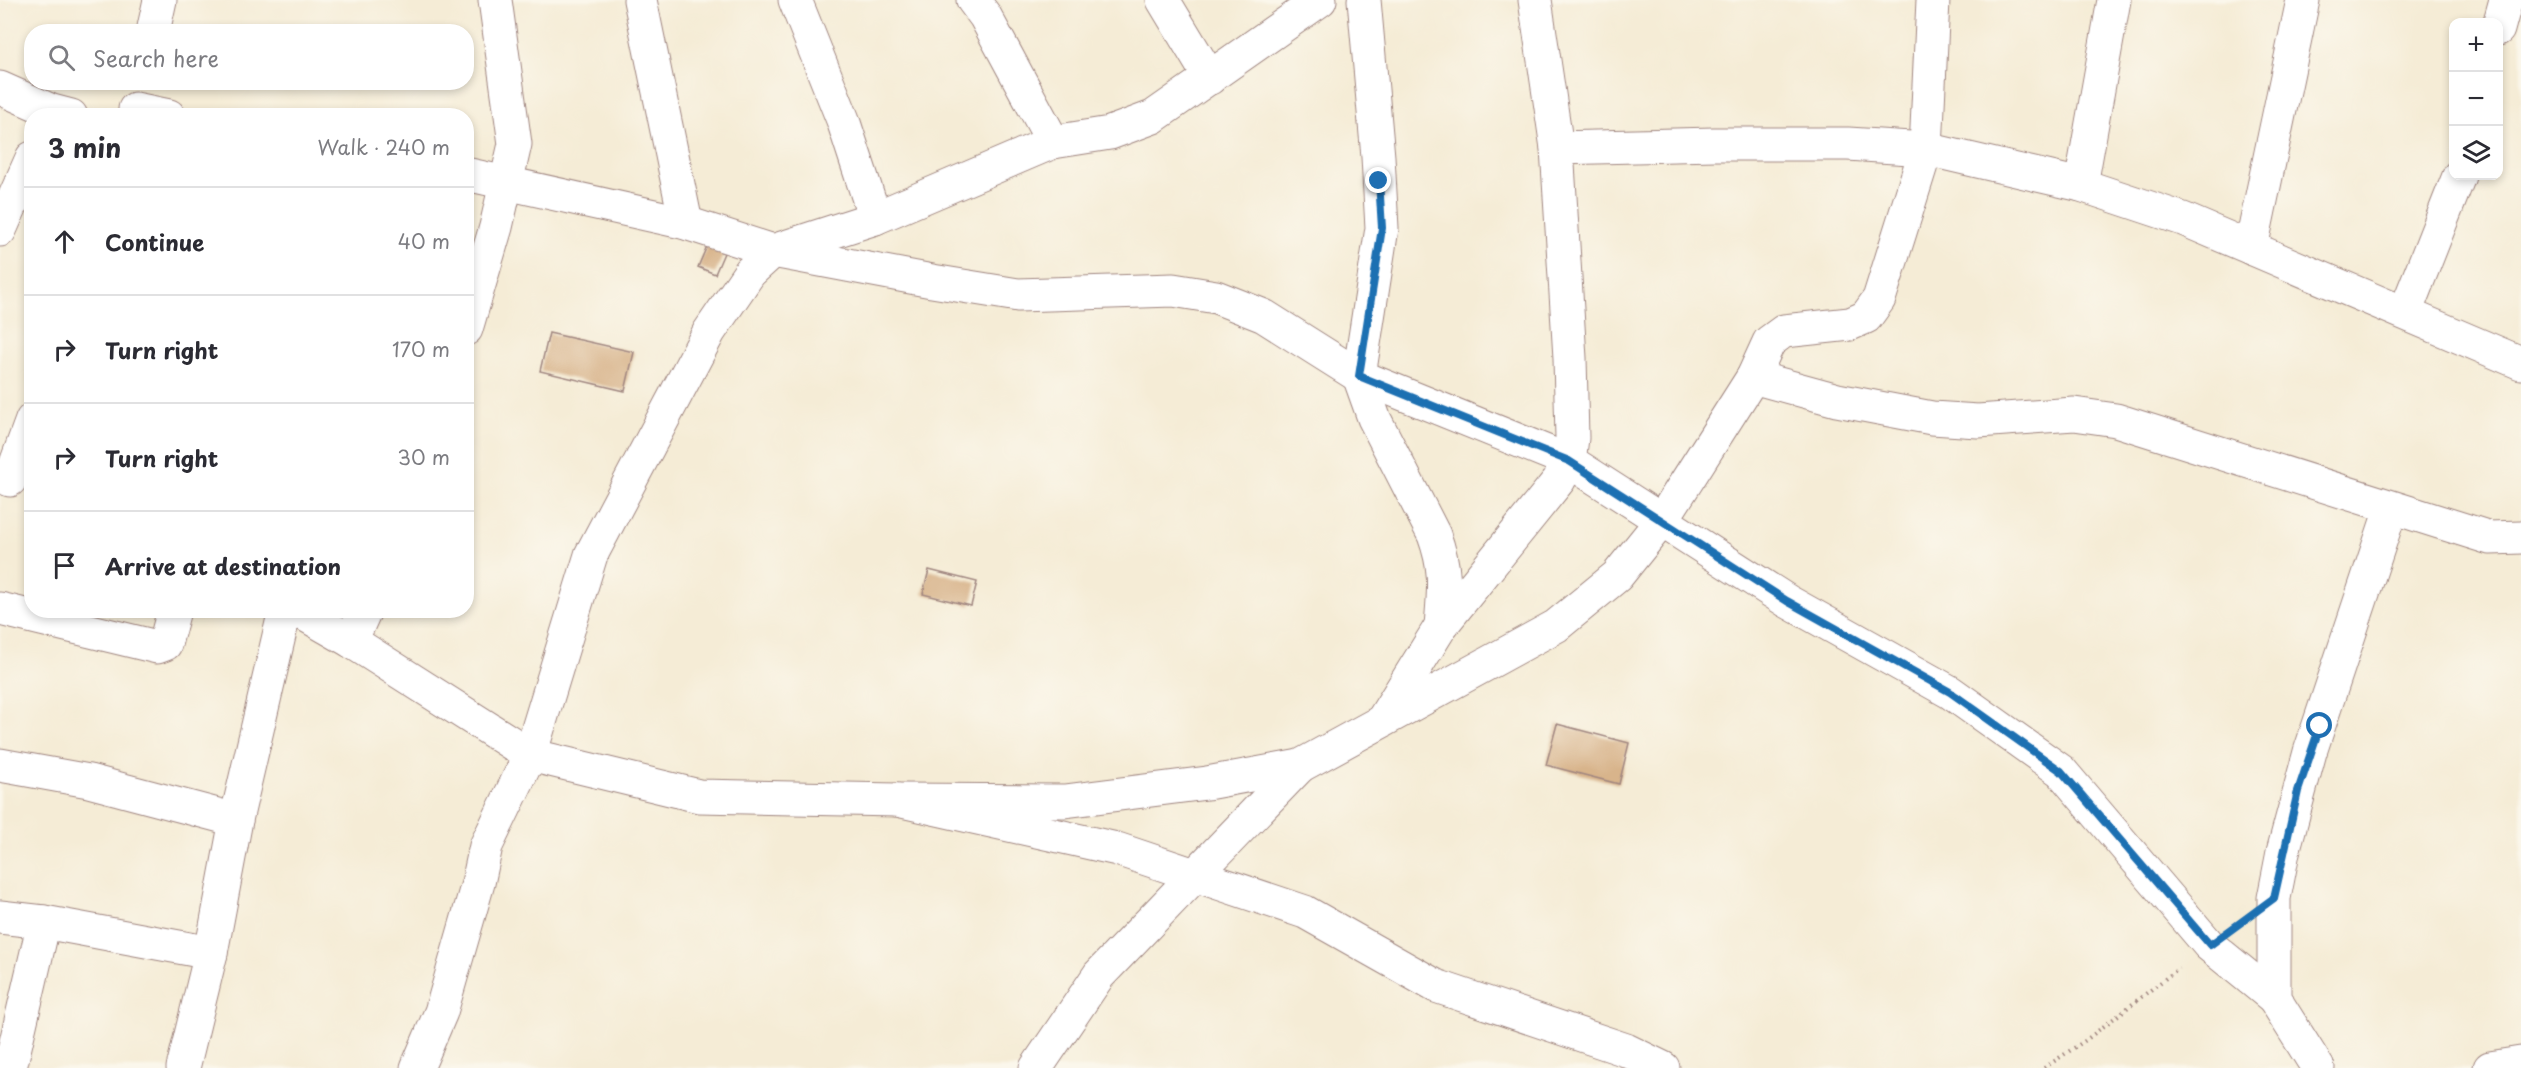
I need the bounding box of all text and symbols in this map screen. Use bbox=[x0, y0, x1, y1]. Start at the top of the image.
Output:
map controls bbox=[2449, 18, 2503, 180]
button: + bbox=[2449, 18, 2503, 72]
search box bbox=[24, 24, 474, 90]
icon: search bbox=[45, 41, 78, 74]
text: Search here bbox=[93, 41, 219, 74]
button: − bbox=[2449, 72, 2503, 126]
button: layers bbox=[2449, 126, 2503, 180]
text: 3 min bbox=[48, 128, 121, 167]
text: Walk · 240 m bbox=[317, 132, 450, 162]
route end bbox=[1365, 167, 1391, 193]
icon: ahead bbox=[48, 225, 81, 258]
text: Continue bbox=[105, 225, 204, 258]
text: 40 m bbox=[398, 226, 450, 256]
icon: right bbox=[48, 333, 81, 366]
text: Turn right bbox=[105, 333, 218, 366]
text: 170 m bbox=[392, 334, 450, 364]
icon: right bbox=[48, 441, 81, 474]
text: Turn right bbox=[105, 441, 218, 474]
text: 30 m bbox=[397, 442, 450, 472]
icon: arrive bbox=[48, 549, 81, 582]
text: Arrive at destination bbox=[105, 549, 341, 582]
route start bbox=[2306, 712, 2332, 738]

